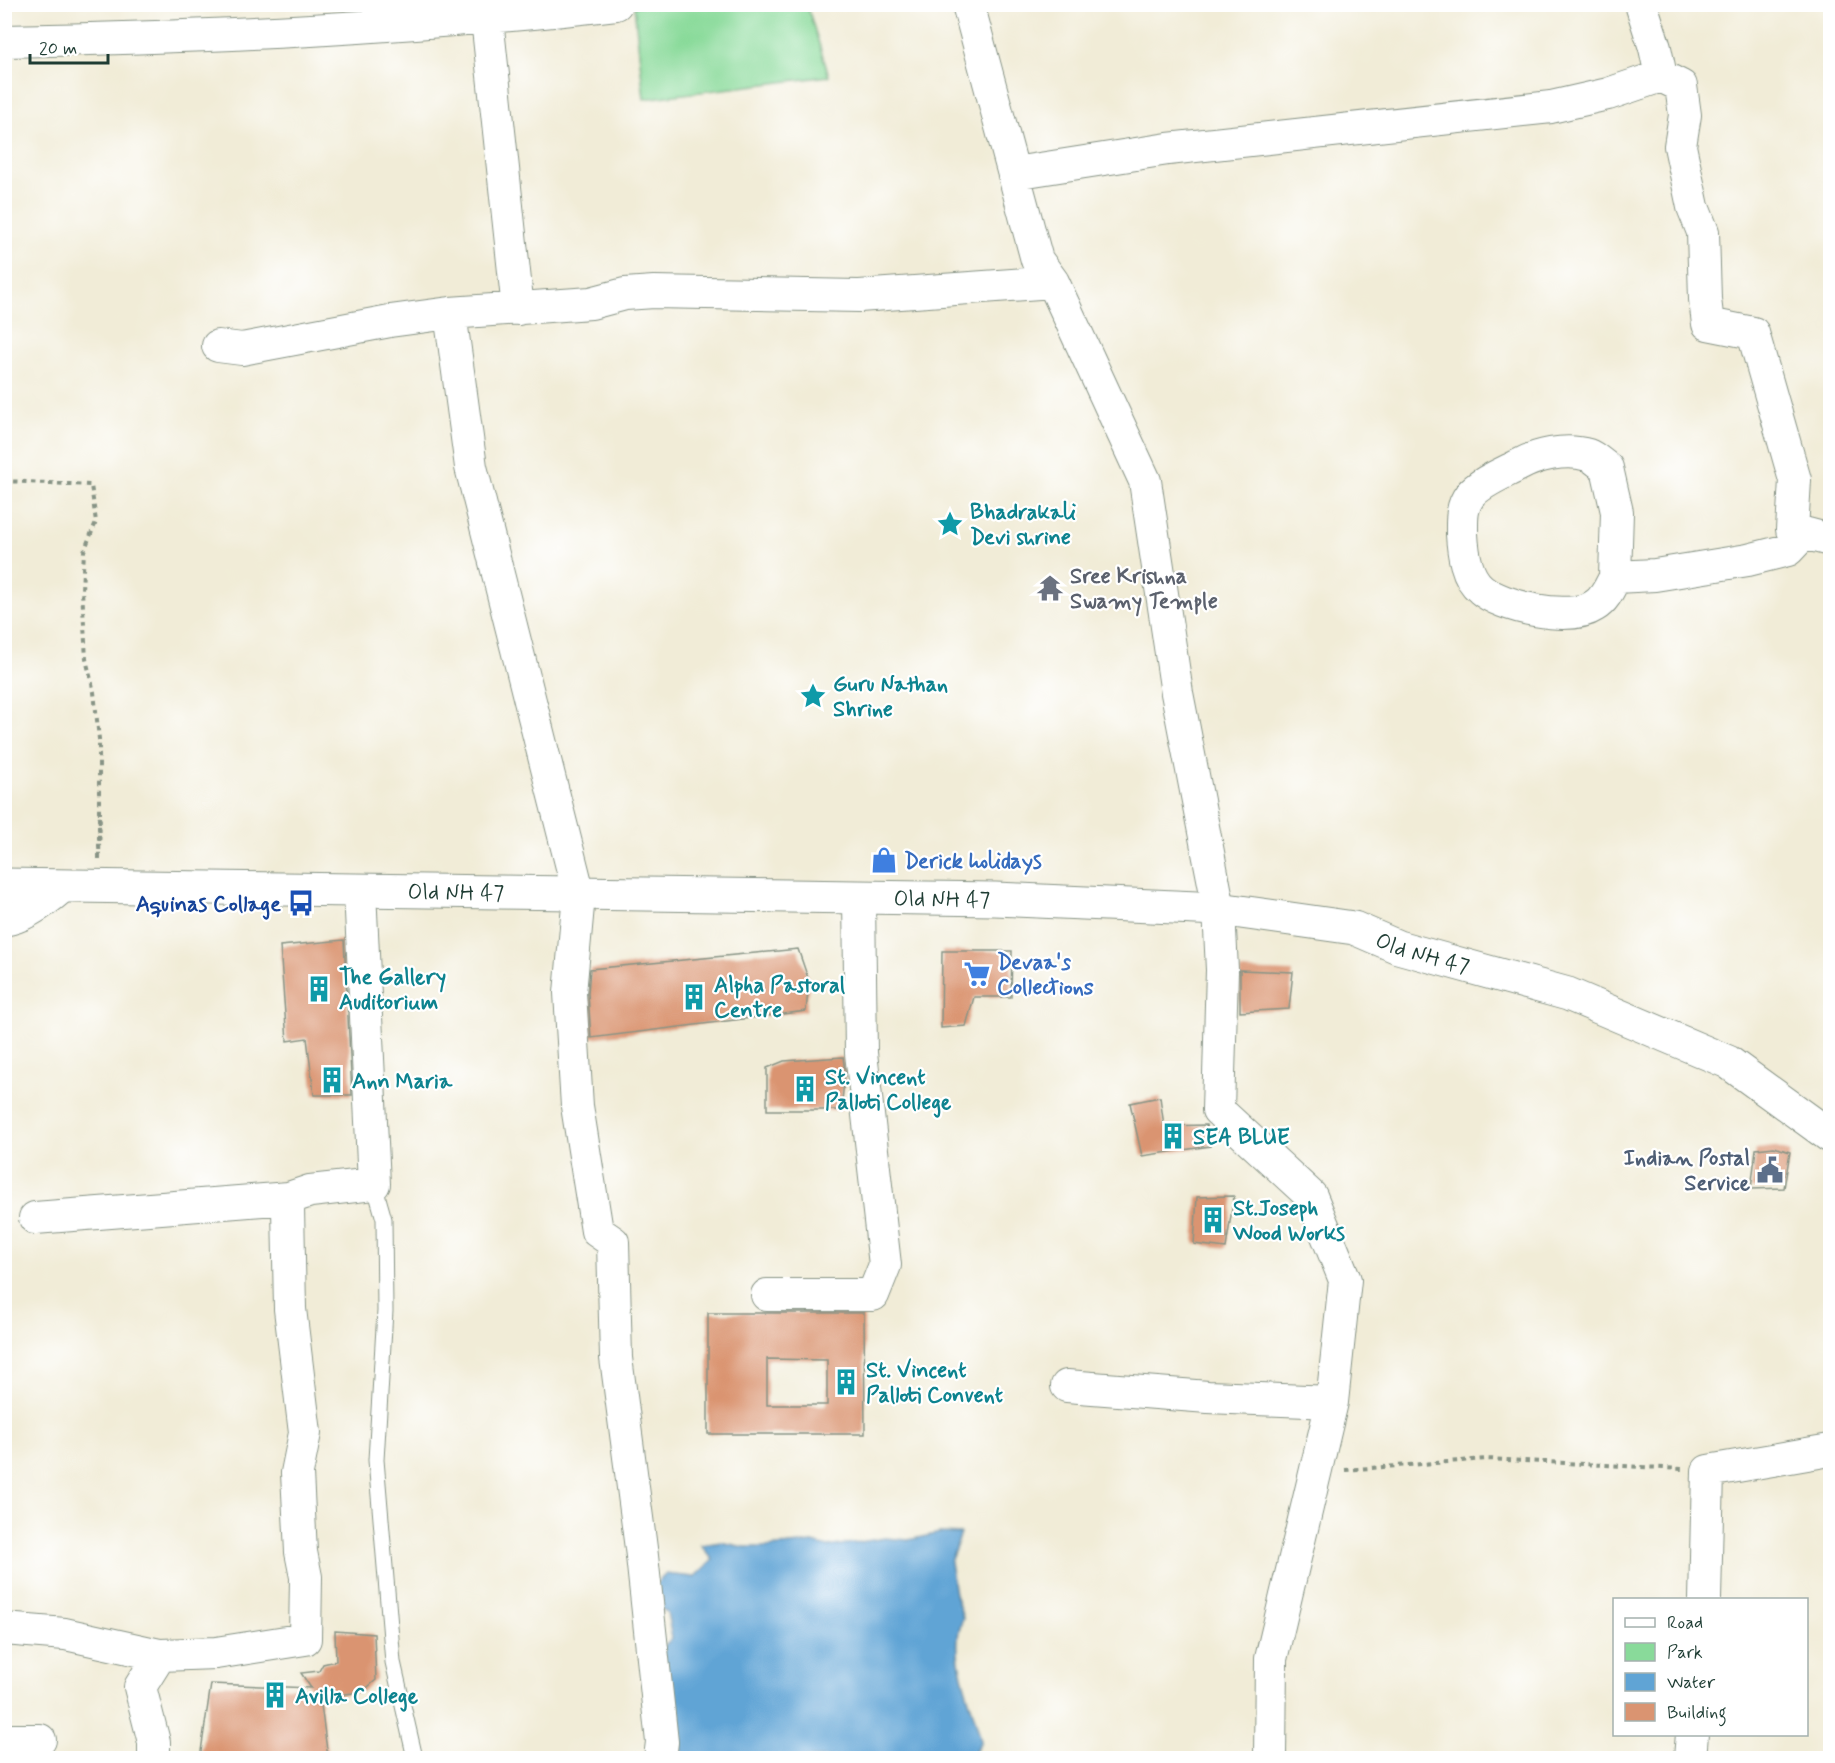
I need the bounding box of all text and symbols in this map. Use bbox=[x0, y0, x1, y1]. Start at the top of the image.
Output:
scale bar bbox=[30, 27, 108, 65]
text: 20 m bbox=[39, 37, 77, 61]
place label: Bhadrakali Devi shrine bbox=[970, 499, 1076, 552]
place icon: Bhadrakali Devi shrine bbox=[935, 509, 965, 539]
place label: Sree Krishna Swamy Temple bbox=[1070, 563, 1218, 617]
temple icon: Sree Krishna Swamy Temple bbox=[1035, 573, 1065, 603]
place label: Guru Nathan Shrine bbox=[833, 671, 948, 724]
place icon: Guru Nathan Shrine bbox=[798, 681, 828, 711]
shop icon: Derick holidays bbox=[869, 845, 899, 875]
place label: Derick holidays bbox=[904, 848, 1042, 876]
street label: Old NH 47 bbox=[408, 879, 504, 908]
street label: Old NH 47 bbox=[893, 886, 990, 915]
bus stop icon: Aquinas Collage bbox=[286, 888, 316, 918]
place label: Aquinas Collage bbox=[136, 891, 281, 920]
street label: Old NH 47 bbox=[1371, 927, 1472, 982]
place label: Devaa's Collections bbox=[997, 949, 1094, 1002]
supermarket icon: Devaa's Collections bbox=[962, 959, 992, 989]
place label: The Gallery Auditorium bbox=[339, 964, 446, 1017]
place label: Alpha Pastoral Centre bbox=[714, 972, 846, 1025]
building icon: The Gallery Auditorium bbox=[304, 974, 334, 1004]
building icon: Alpha Pastoral Centre bbox=[679, 982, 709, 1012]
place label: St. Vincent Palloti College bbox=[825, 1064, 952, 1118]
building icon: Ann Maria bbox=[317, 1065, 347, 1095]
place label: Ann Maria bbox=[352, 1068, 453, 1096]
building icon: St. Vincent Palloti College bbox=[790, 1074, 820, 1104]
building icon: SEA BLUE bbox=[1158, 1121, 1188, 1151]
place label: SEA BLUE bbox=[1193, 1124, 1290, 1152]
place label: Indian Postal Service bbox=[1623, 1145, 1751, 1198]
public building icon: Indian Postal Service bbox=[1755, 1155, 1785, 1185]
place label: St.Joseph Wood Works bbox=[1232, 1195, 1345, 1248]
building icon: St.Joseph Wood Works bbox=[1198, 1205, 1228, 1235]
place label: St. Vincent Palloti Convent bbox=[866, 1357, 1003, 1410]
building icon: St. Vincent Palloti Convent bbox=[831, 1367, 861, 1397]
legend bbox=[1613, 1598, 1808, 1736]
text: Road bbox=[1667, 1611, 1703, 1635]
text: Park bbox=[1667, 1641, 1703, 1665]
text: Water bbox=[1667, 1671, 1716, 1695]
building icon: Avilla College bbox=[260, 1680, 290, 1710]
place label: Avilla College bbox=[295, 1683, 419, 1712]
text: Building bbox=[1667, 1701, 1727, 1727]

